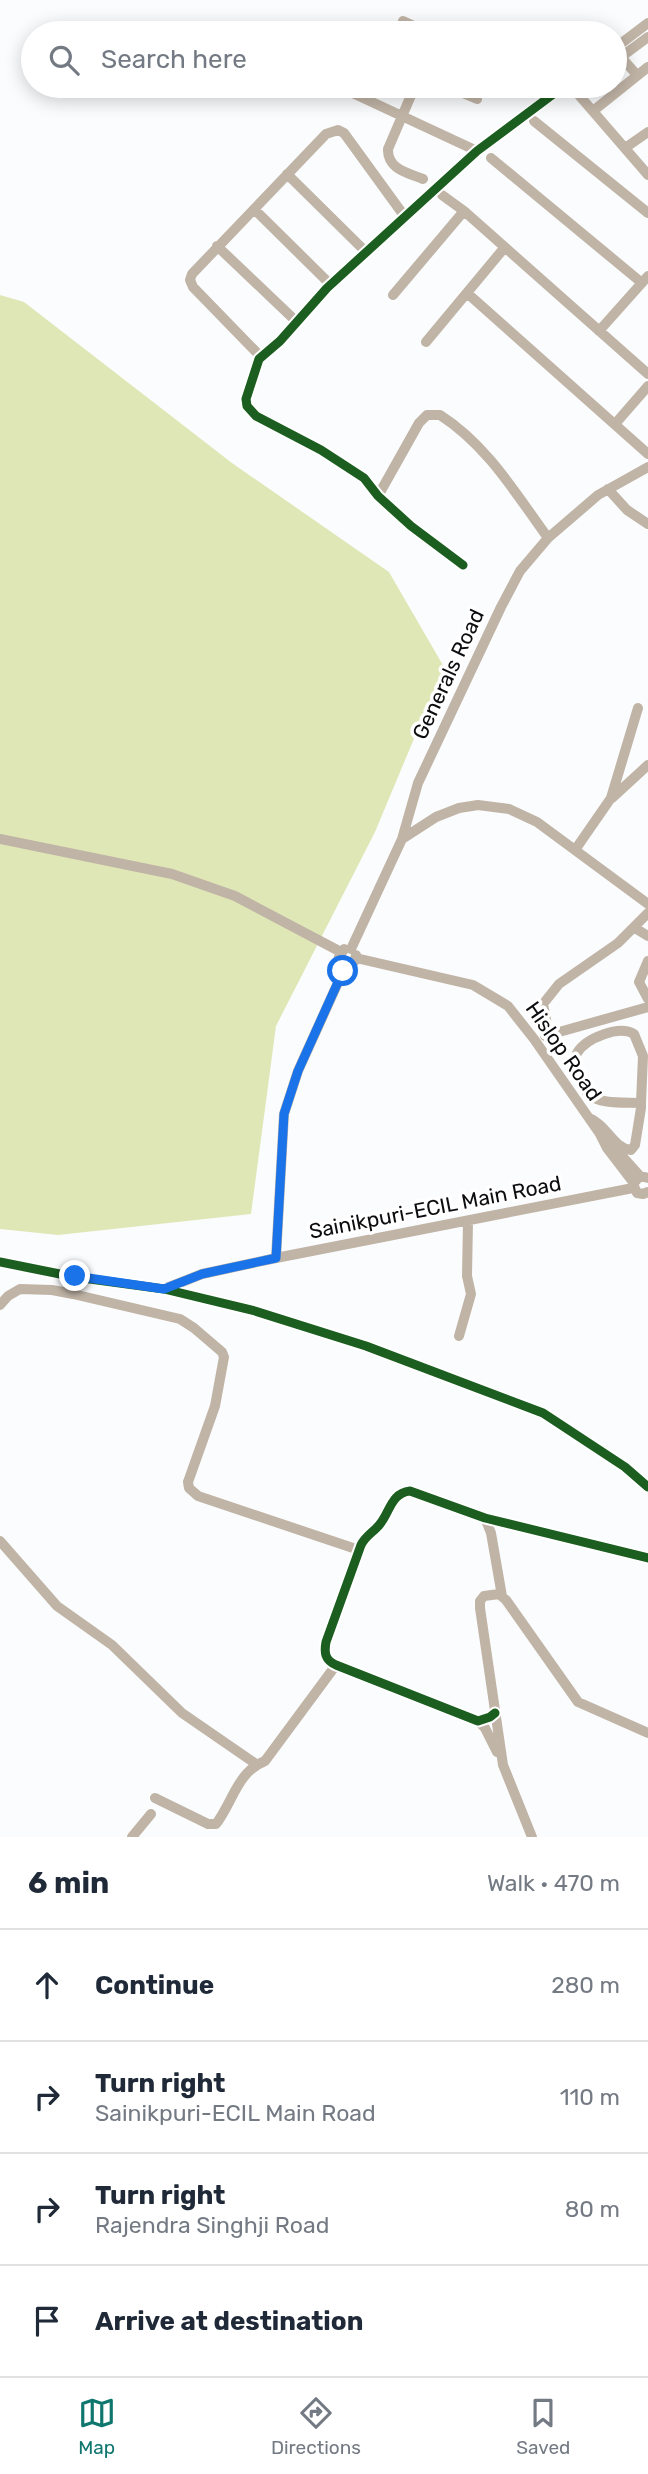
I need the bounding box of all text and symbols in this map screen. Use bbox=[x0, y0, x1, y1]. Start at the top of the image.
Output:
search box bbox=[21, 21, 627, 98]
icon: search bbox=[45, 41, 83, 79]
text: Search here bbox=[101, 44, 247, 75]
street label: Generals Road bbox=[407, 605, 489, 743]
route start bbox=[327, 955, 358, 986]
street label: Hislop Road bbox=[521, 997, 607, 1105]
street label: Sainikpuri-ECIL Main Road bbox=[307, 1170, 563, 1244]
route end bbox=[59, 1260, 90, 1291]
text: 6 min bbox=[28, 1865, 109, 1901]
text: Walk · 470 m bbox=[487, 1869, 620, 1897]
icon: ahead bbox=[28, 1966, 66, 2004]
text: Continue bbox=[95, 1970, 214, 2001]
text: 280 m bbox=[551, 1971, 620, 1999]
text: Turn right bbox=[95, 2068, 225, 2099]
icon: right bbox=[28, 2078, 66, 2116]
text: 110 m bbox=[560, 2083, 620, 2111]
text: Sainikpuri-ECIL Main Road bbox=[95, 2099, 376, 2127]
text: Turn right bbox=[95, 2180, 225, 2211]
icon: right bbox=[28, 2190, 66, 2228]
text: 80 m bbox=[565, 2195, 620, 2223]
text: Rajendra Singhji Road bbox=[95, 2211, 329, 2239]
icon: arrive bbox=[28, 2302, 66, 2340]
text: Arrive at destination bbox=[95, 2306, 363, 2337]
tab: Map bbox=[78, 2394, 116, 2459]
tab: Directions bbox=[271, 2394, 361, 2459]
tab: Saved bbox=[516, 2394, 570, 2459]

